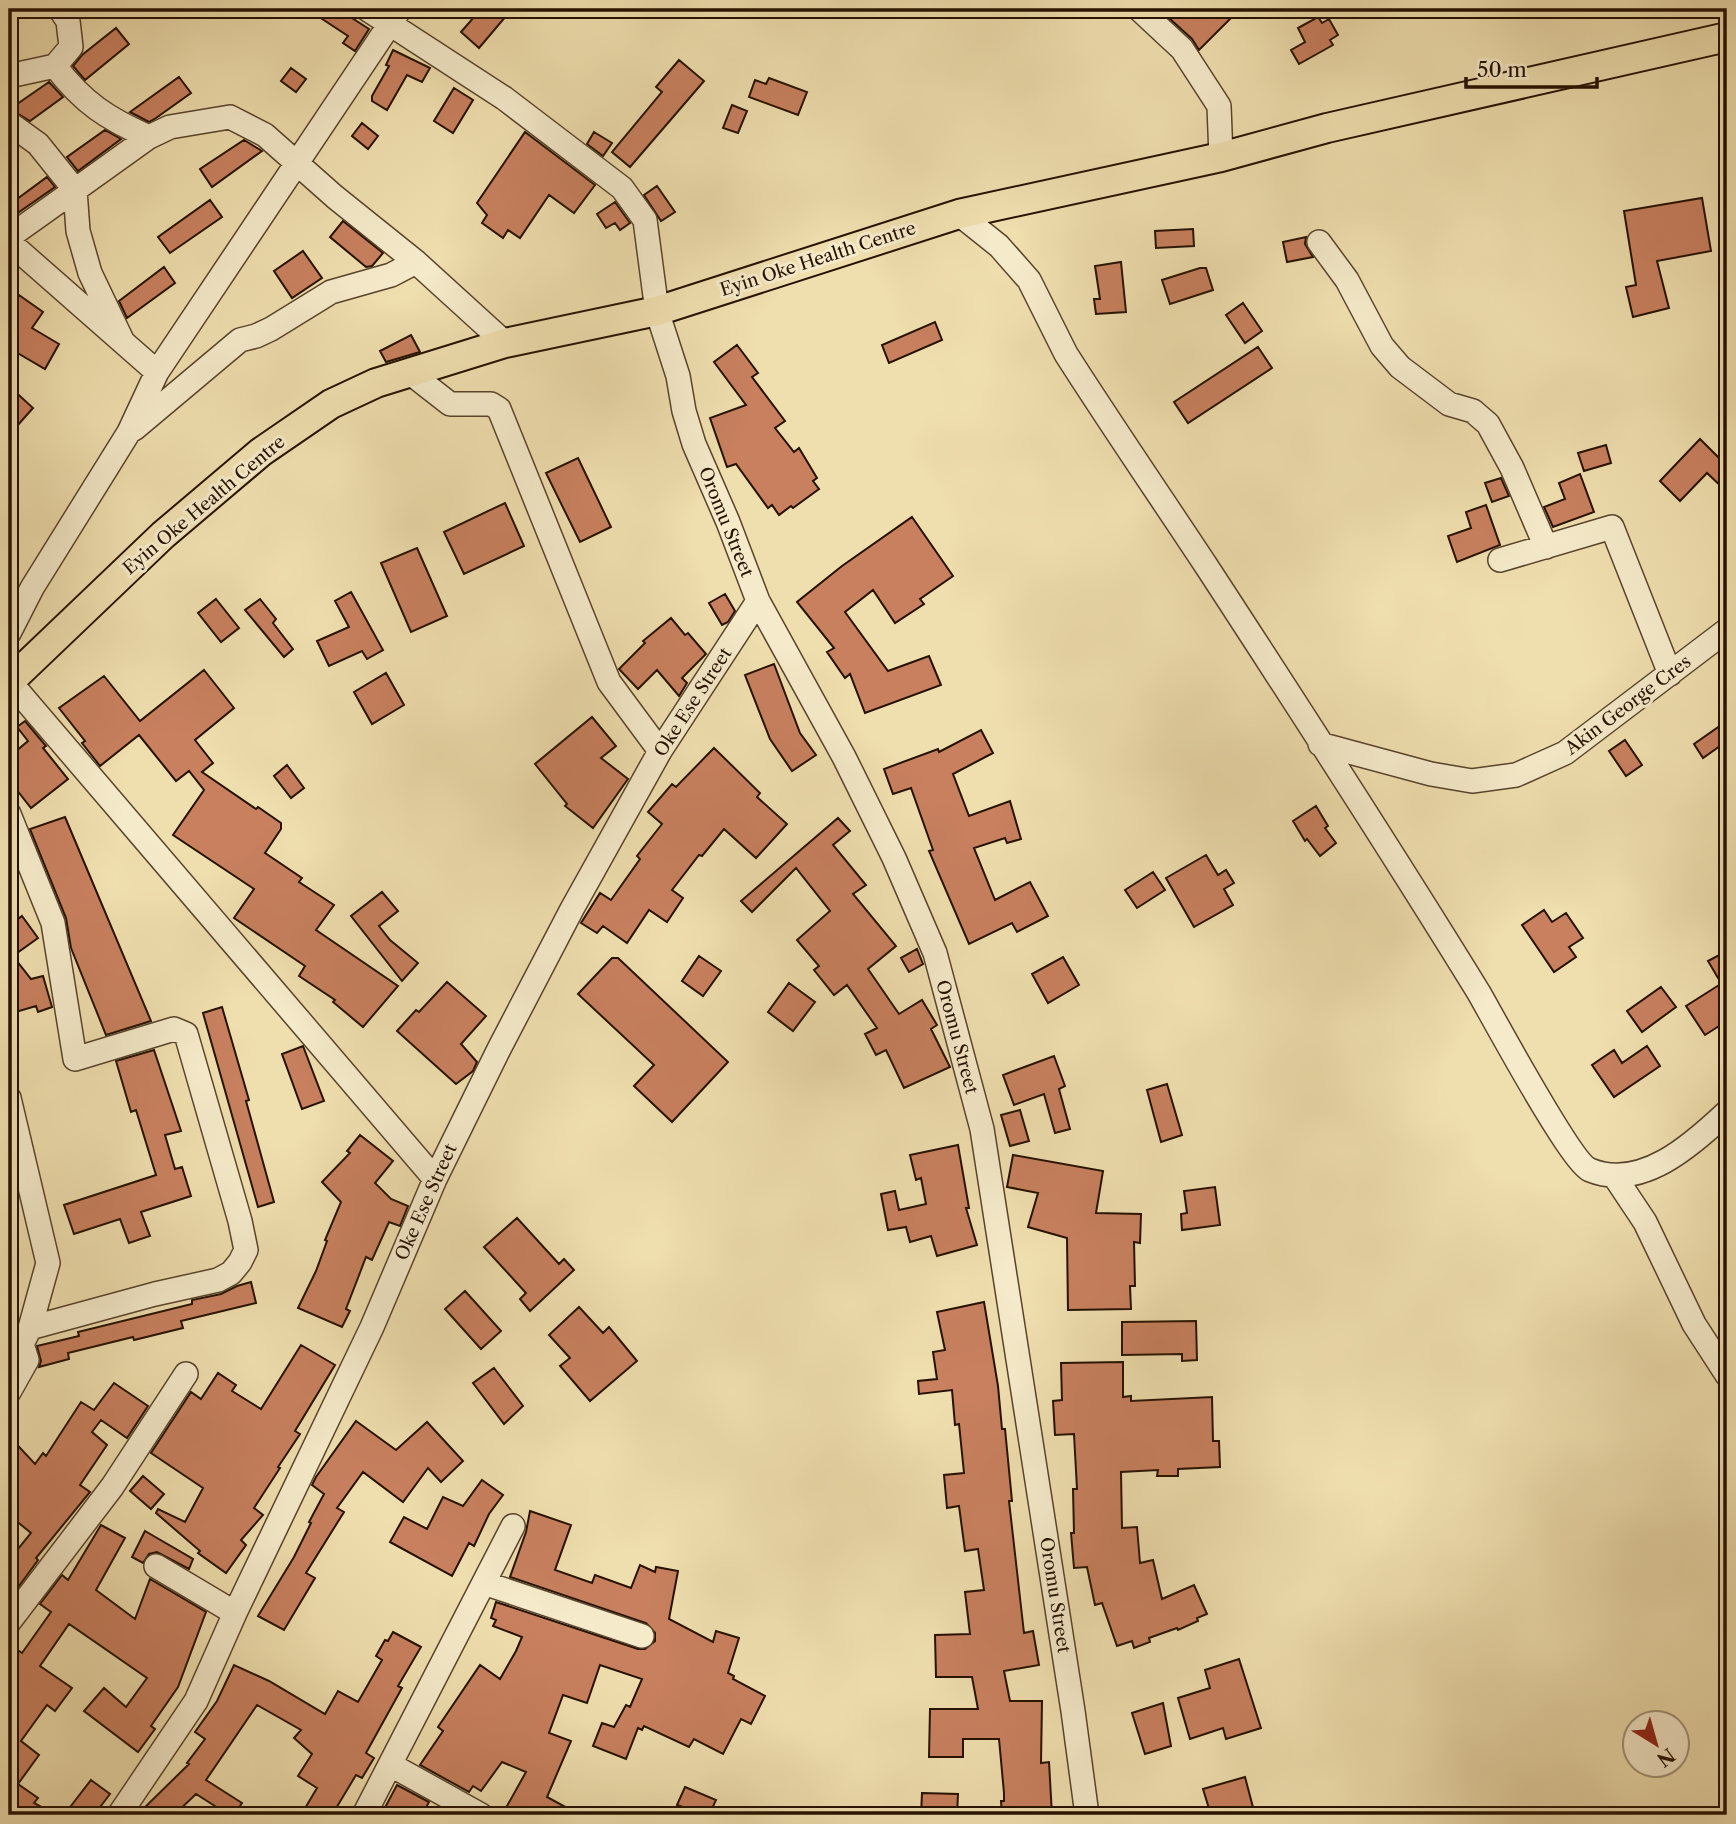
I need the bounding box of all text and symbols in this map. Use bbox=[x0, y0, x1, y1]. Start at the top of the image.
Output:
scale bar bbox=[1466, 46, 1598, 90]
text: 50 m bbox=[1477, 57, 1527, 82]
street label: Eyin Oke Health Centre bbox=[717, 217, 919, 301]
street label: Eyin Oke Health Centre bbox=[119, 431, 289, 579]
street label: Oromu Street bbox=[694, 464, 758, 581]
street label: Oke Ese Street bbox=[650, 643, 737, 761]
street label: Akin George Cres bbox=[1560, 651, 1695, 760]
street label: Oromu Street bbox=[931, 978, 983, 1097]
street label: Oke Ese Street bbox=[390, 1140, 462, 1264]
street label: Oromu Street bbox=[1035, 1535, 1075, 1655]
north arrow bbox=[1620, 1708, 1690, 1778]
text: N bbox=[1652, 1743, 1679, 1771]

